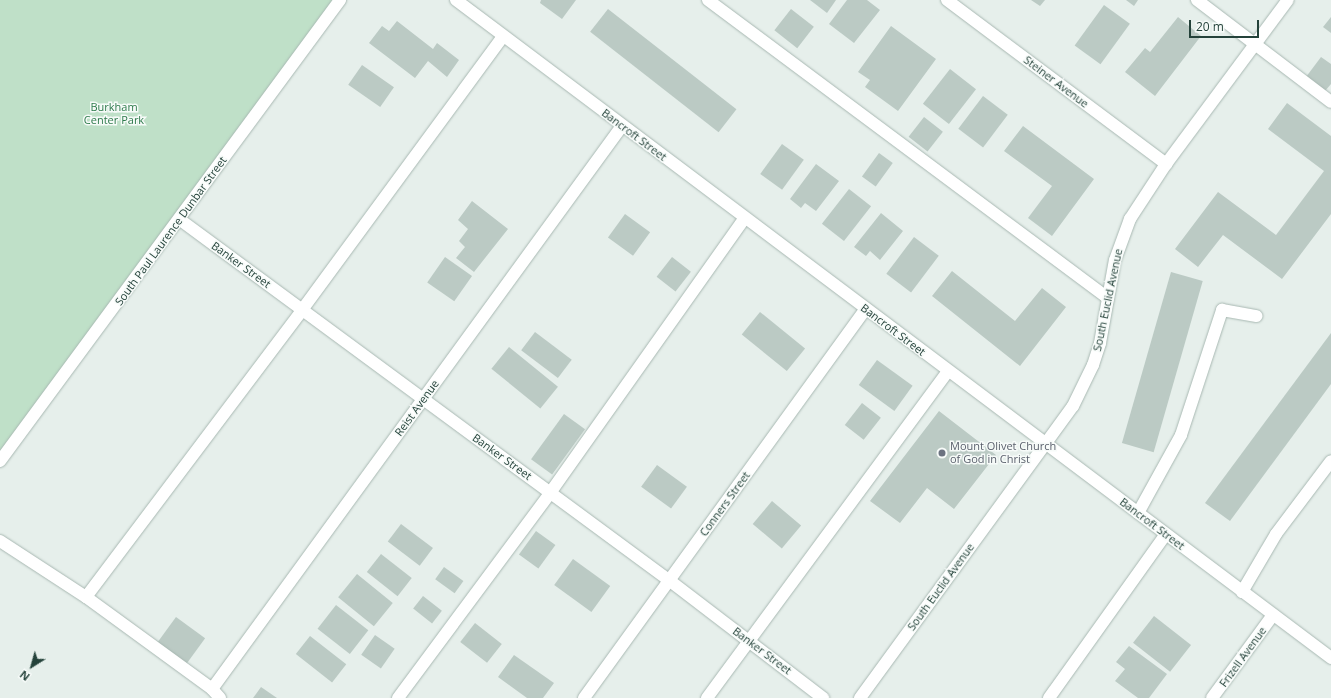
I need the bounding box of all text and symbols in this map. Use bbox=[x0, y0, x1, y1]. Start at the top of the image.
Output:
scale bar bbox=[1191, 12, 1261, 38]
text: 20 m bbox=[1196, 18, 1224, 35]
street label: Steiner Avenue bbox=[1021, 53, 1091, 111]
park label: Burkham Center Park bbox=[84, 101, 144, 127]
street label: Bancroft Street bbox=[599, 106, 669, 164]
street label: South Paul Laurence Dunbar Street bbox=[113, 154, 229, 308]
street label: Banker Street bbox=[209, 239, 273, 291]
street label: South Euclid Avenue bbox=[1091, 248, 1125, 352]
street label: Bancroft Street bbox=[858, 301, 928, 359]
street label: Reist Avenue bbox=[392, 377, 442, 439]
street label: Banker Street bbox=[470, 431, 534, 483]
place label: Mount Olivet Church of God in Christ bbox=[950, 440, 1056, 466]
marker: Mount Olivet Church of God in Christ bbox=[937, 448, 947, 458]
street label: Conners Street bbox=[697, 469, 753, 539]
street label: Bancroft Street bbox=[1117, 495, 1187, 553]
street label: South Euclid Avenue bbox=[905, 541, 977, 633]
street label: Frizell Avenue bbox=[1217, 624, 1269, 690]
street label: Banker Street bbox=[730, 625, 794, 677]
north arrow bbox=[12, 646, 52, 686]
text: N bbox=[16, 667, 33, 685]

